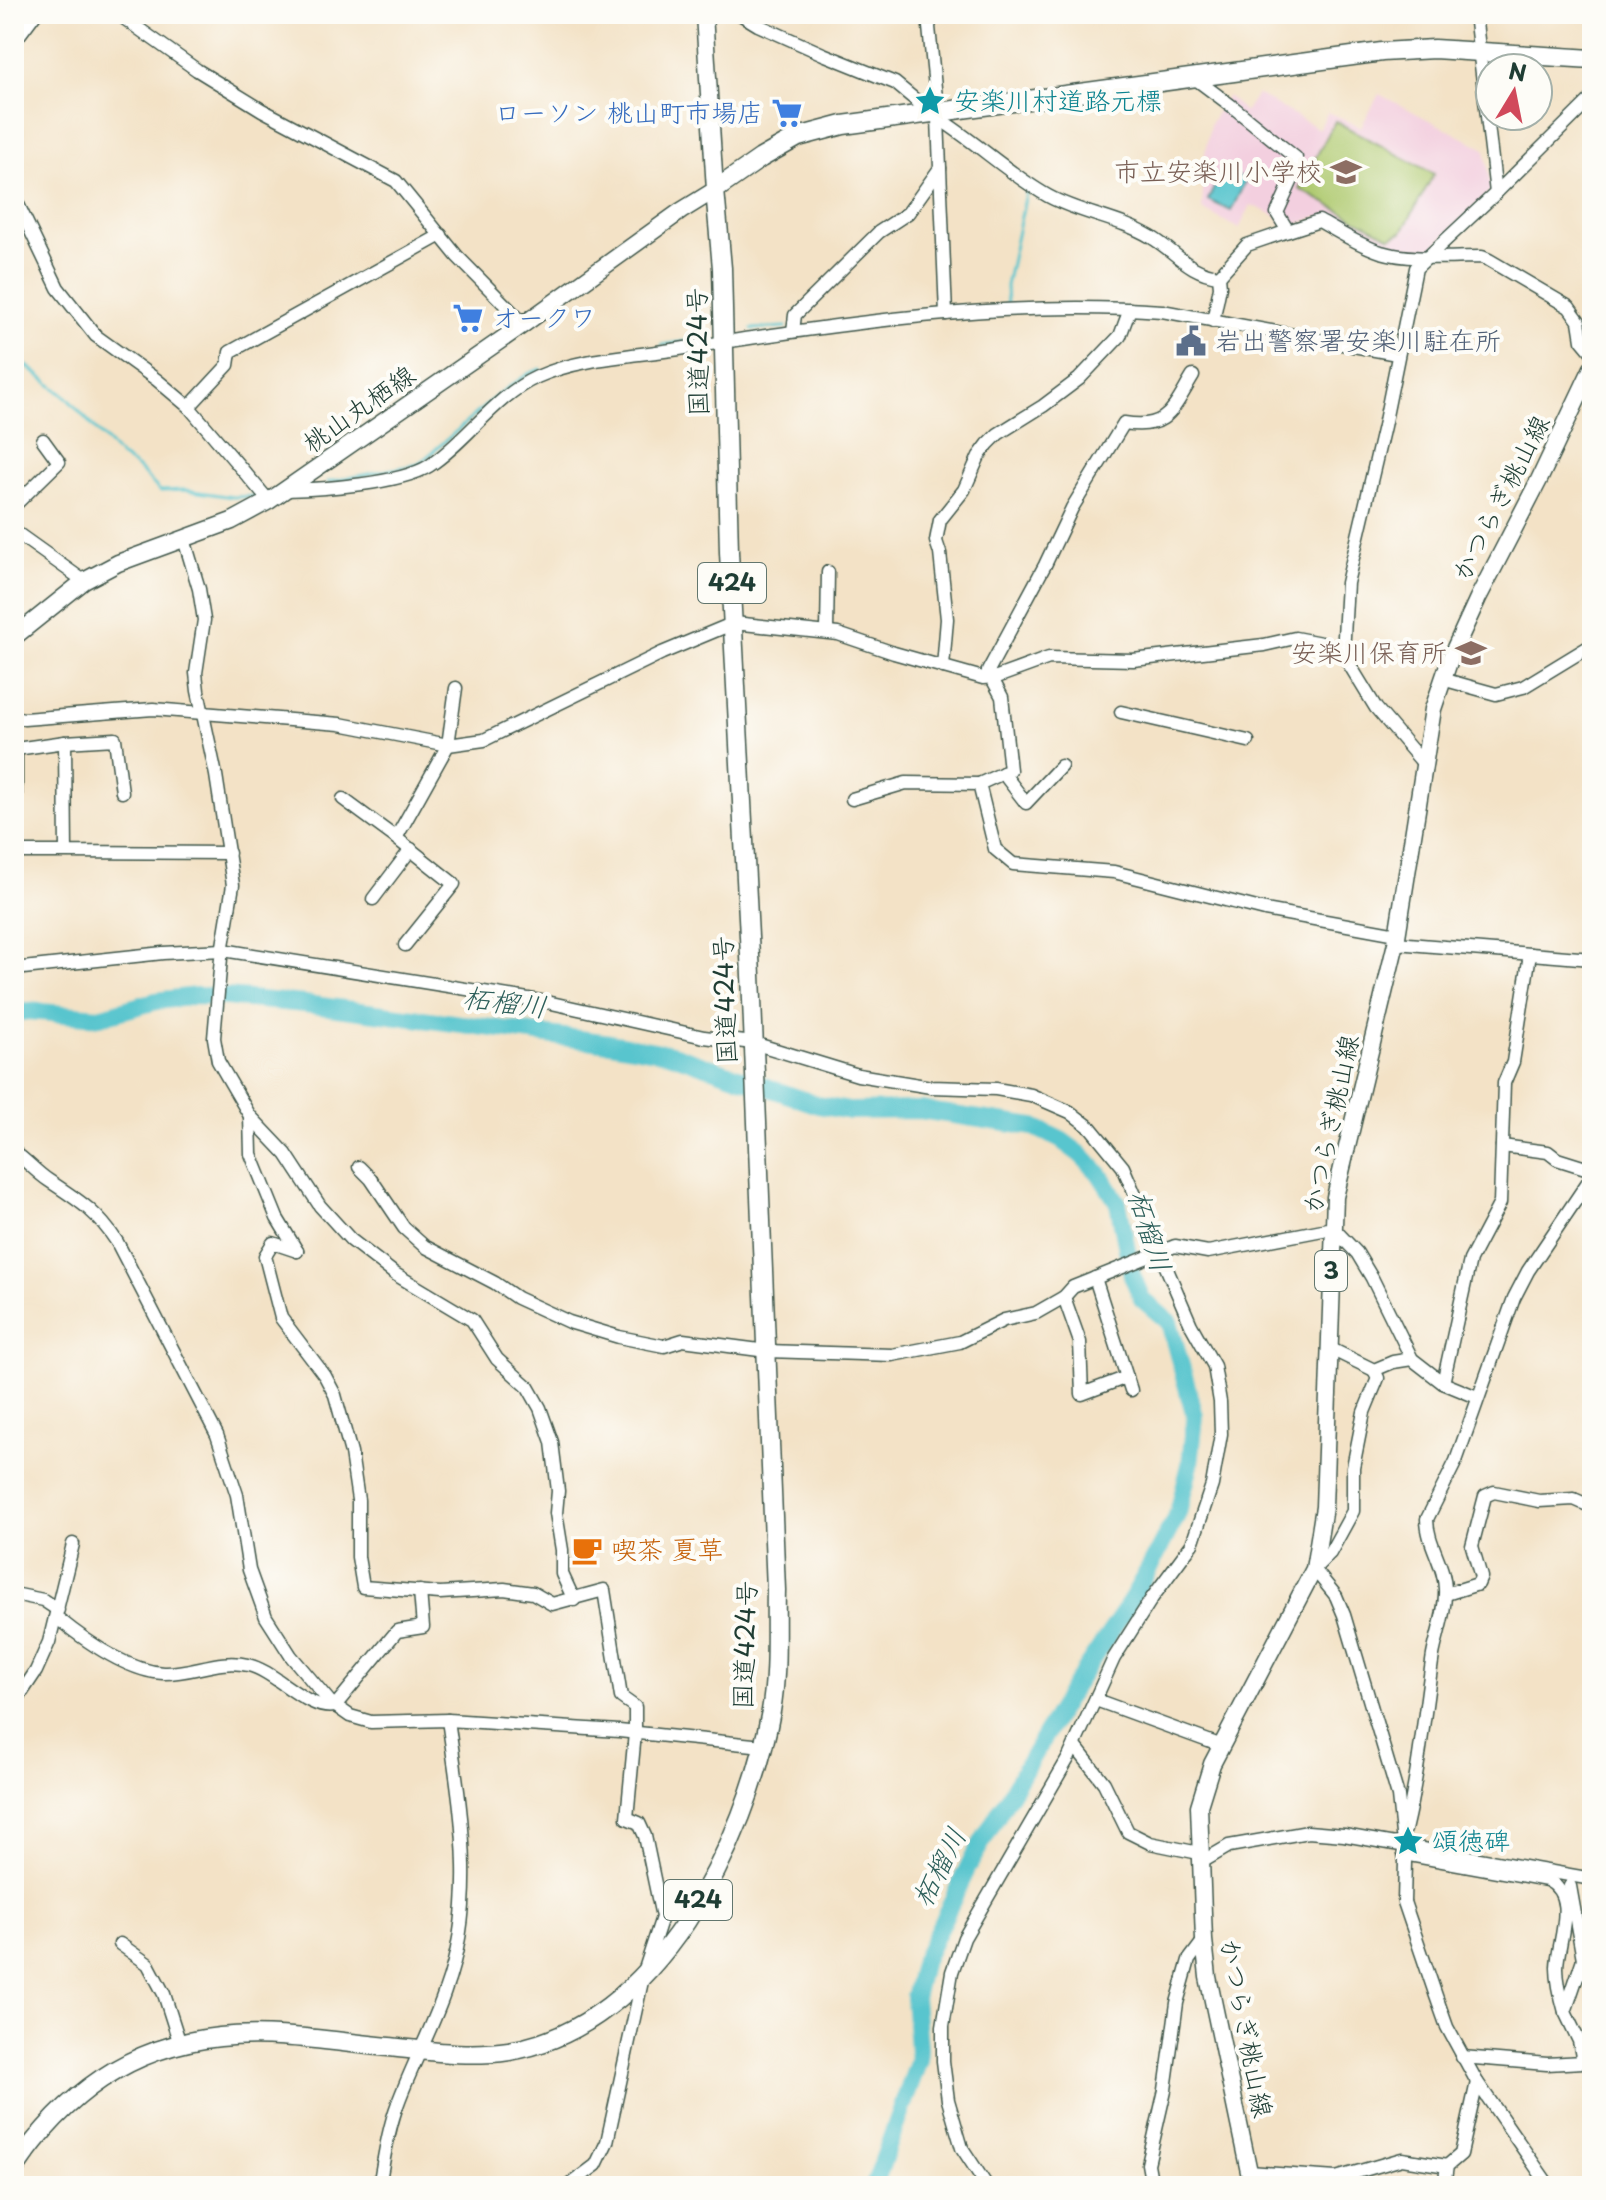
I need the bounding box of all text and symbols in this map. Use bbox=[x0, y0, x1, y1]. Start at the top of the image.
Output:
north arrow bbox=[1474, 52, 1554, 132]
text: N bbox=[1506, 53, 1529, 89]
place label: 安楽川村道路元標 bbox=[954, 80, 1162, 119]
place icon: 安楽川村道路元標 bbox=[913, 84, 947, 118]
place label: ローソン 桃山町市場店 bbox=[495, 92, 763, 131]
supermarket icon: ローソン 桃山町市場店 bbox=[770, 96, 804, 130]
place label: 市立安楽川小学校 bbox=[1114, 151, 1322, 190]
school or university icon: 市立安楽川小学校 bbox=[1329, 155, 1363, 189]
street label: 国道424号 bbox=[676, 287, 717, 417]
place label: オークワ bbox=[492, 297, 596, 336]
supermarket icon: オークワ bbox=[451, 301, 485, 335]
place label: 岩出警察署安楽川駐在所 bbox=[1215, 320, 1501, 359]
public building icon: 岩出警察署安楽川駐在所 bbox=[1174, 324, 1208, 358]
street label: 桃山丸栖線 bbox=[294, 355, 423, 461]
street label: かつらぎ桃山線 bbox=[1441, 407, 1558, 587]
road number: 424 bbox=[698, 563, 766, 603]
place label: 安楽川保育所 bbox=[1291, 632, 1447, 671]
school or university icon: 安楽川保育所 bbox=[1454, 636, 1488, 670]
street label: 国道424号 bbox=[702, 935, 745, 1065]
water label: 柘榴川 bbox=[461, 974, 549, 1027]
street label: かつらぎ桃山線 bbox=[1292, 1031, 1368, 1217]
water label: 柘榴川 bbox=[1119, 1184, 1184, 1277]
road number: 3 bbox=[1315, 1251, 1347, 1291]
place label: 喫茶 夏草 bbox=[611, 1529, 723, 1568]
cafe icon: 喫茶 夏草 bbox=[570, 1533, 604, 1567]
street label: 国道424号 bbox=[722, 1580, 765, 1710]
water label: 柘榴川 bbox=[899, 1819, 976, 1914]
place label: 頌徳碑 bbox=[1432, 1820, 1510, 1859]
place icon: 頌徳碑 bbox=[1391, 1824, 1425, 1858]
road number: 424 bbox=[664, 1880, 732, 1920]
street label: かつらぎ桃山線 bbox=[1211, 1935, 1284, 2121]

